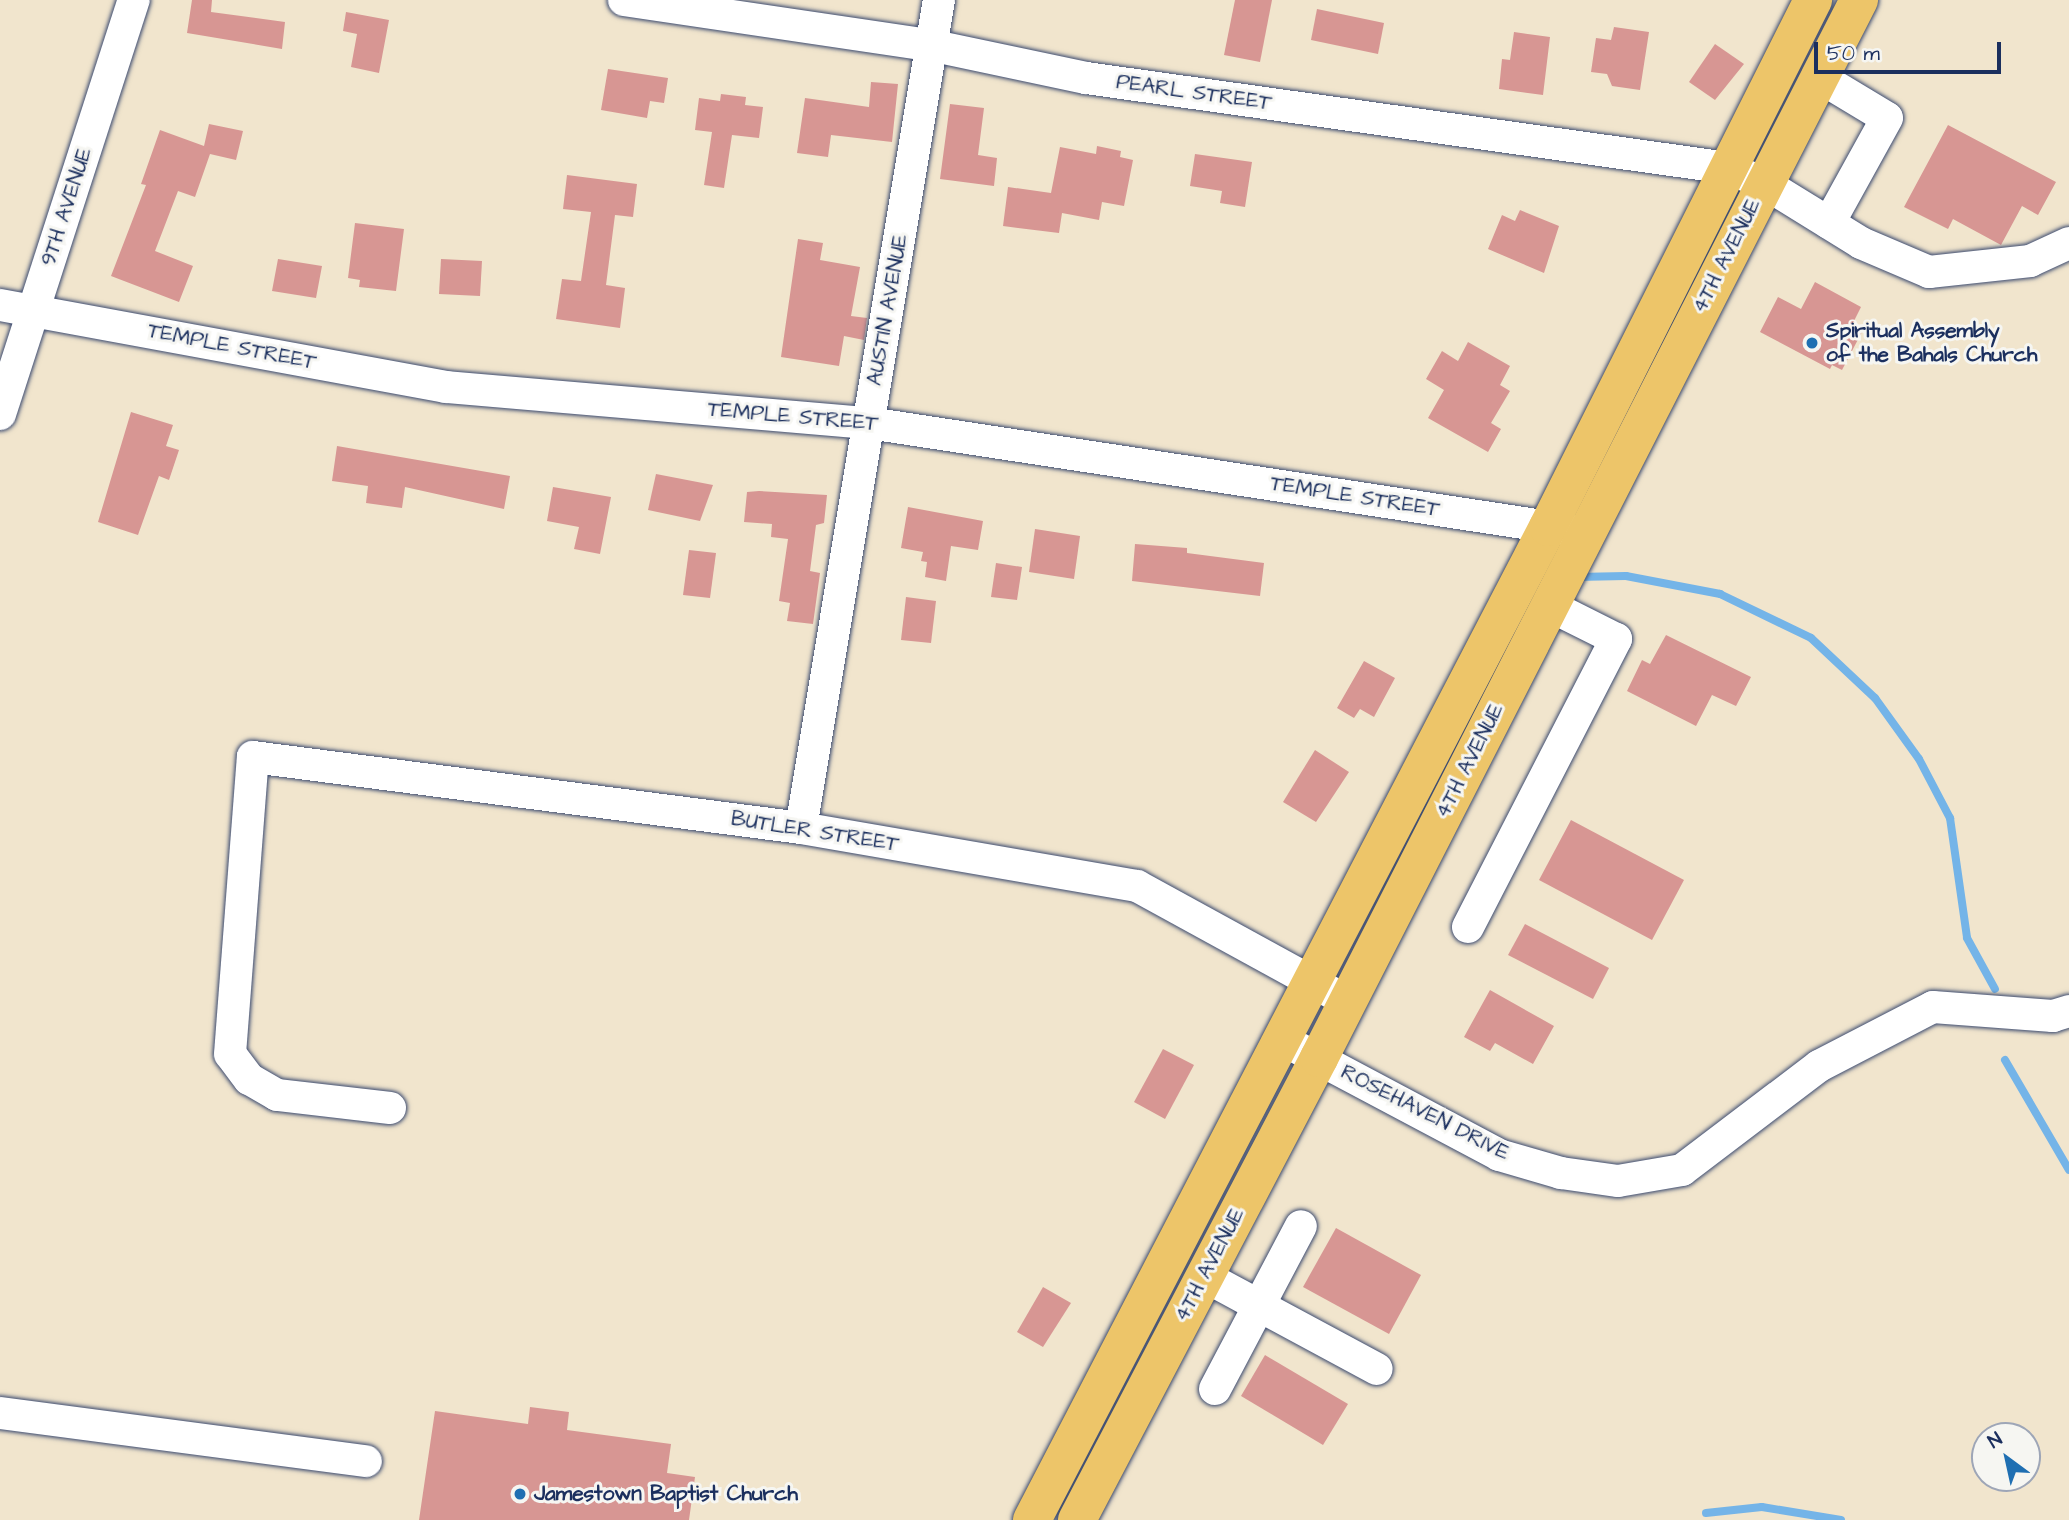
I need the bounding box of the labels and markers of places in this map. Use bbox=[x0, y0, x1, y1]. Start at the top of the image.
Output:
place label: Spiritual Assembly of the Bahals Church bbox=[1826, 318, 2037, 368]
marker: Spiritual Assembly of the Bahals Church bbox=[1804, 335, 1820, 351]
place label: Jamestown Baptist Church bbox=[534, 1481, 798, 1507]
marker: Jamestown Baptist Church bbox=[512, 1486, 528, 1502]

